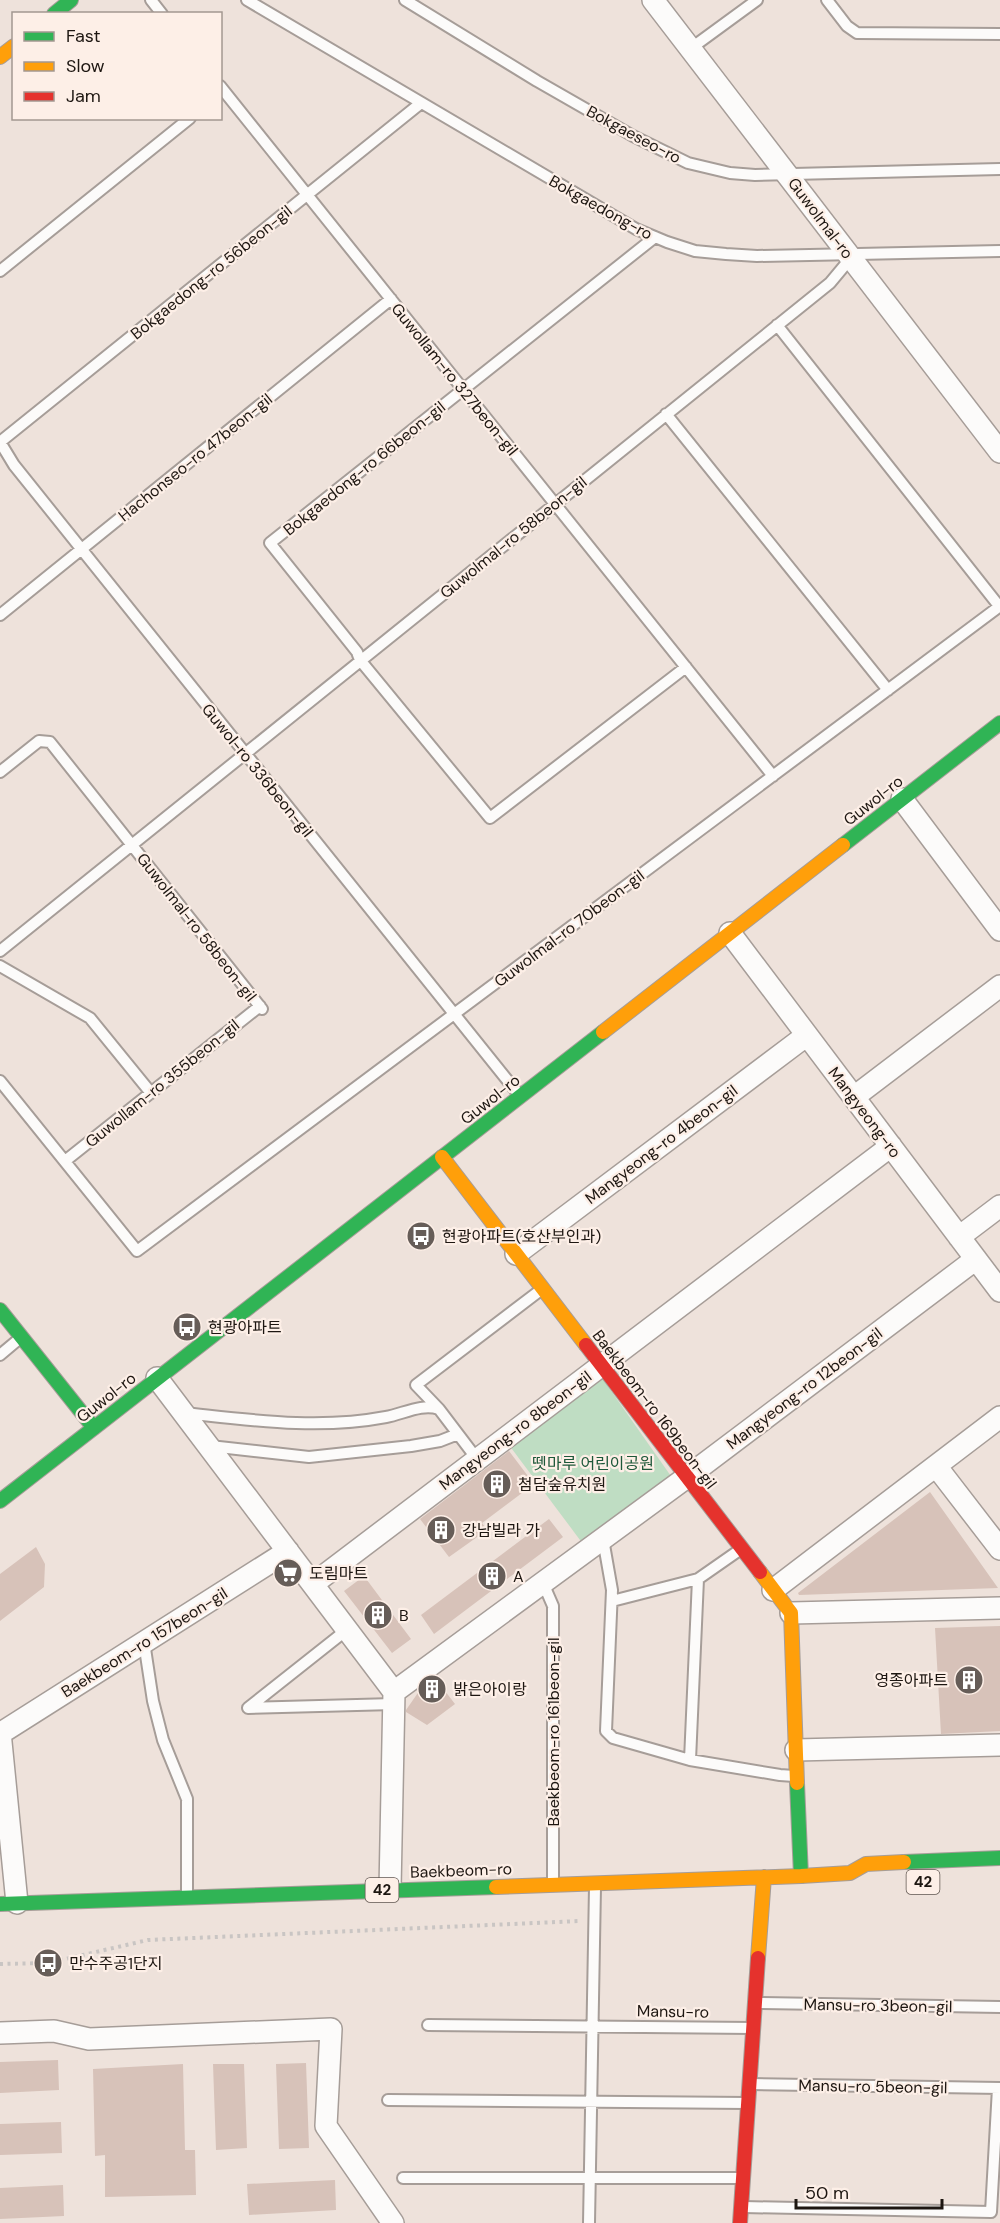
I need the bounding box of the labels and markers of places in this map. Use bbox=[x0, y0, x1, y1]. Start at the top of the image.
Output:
bus stop icon: 현광아파트(호산부인과) bbox=[405, 1220, 437, 1252]
place label: 현광아파트(호산부인과) bbox=[442, 1226, 601, 1247]
bus stop icon: 현광아파트 bbox=[171, 1311, 203, 1343]
place label: 현광아파트 bbox=[208, 1317, 282, 1338]
building icon: 첨담숲유치원 bbox=[481, 1468, 513, 1500]
place label: 첨담숲유치원 bbox=[518, 1474, 606, 1495]
building icon: 강남빌라 가 bbox=[425, 1514, 457, 1546]
place label: 강남빌라 가 bbox=[462, 1520, 540, 1541]
supermarket icon: 도림마트 bbox=[272, 1557, 304, 1589]
building icon: A bbox=[476, 1560, 508, 1592]
place label: 도림마트 bbox=[309, 1563, 368, 1584]
place label: A bbox=[513, 1566, 524, 1587]
building icon: B bbox=[362, 1599, 394, 1631]
place label: B bbox=[399, 1605, 409, 1626]
building icon: 영종아파트 bbox=[953, 1664, 985, 1696]
place label: 영종아파트 bbox=[874, 1670, 948, 1691]
building icon: 밝은아이랑 bbox=[416, 1673, 448, 1705]
place label: 밝은아이랑 bbox=[453, 1679, 527, 1700]
bus stop icon: 만수주공1단지 bbox=[32, 1947, 64, 1979]
place label: 만수주공1단지 bbox=[69, 1953, 162, 1974]

